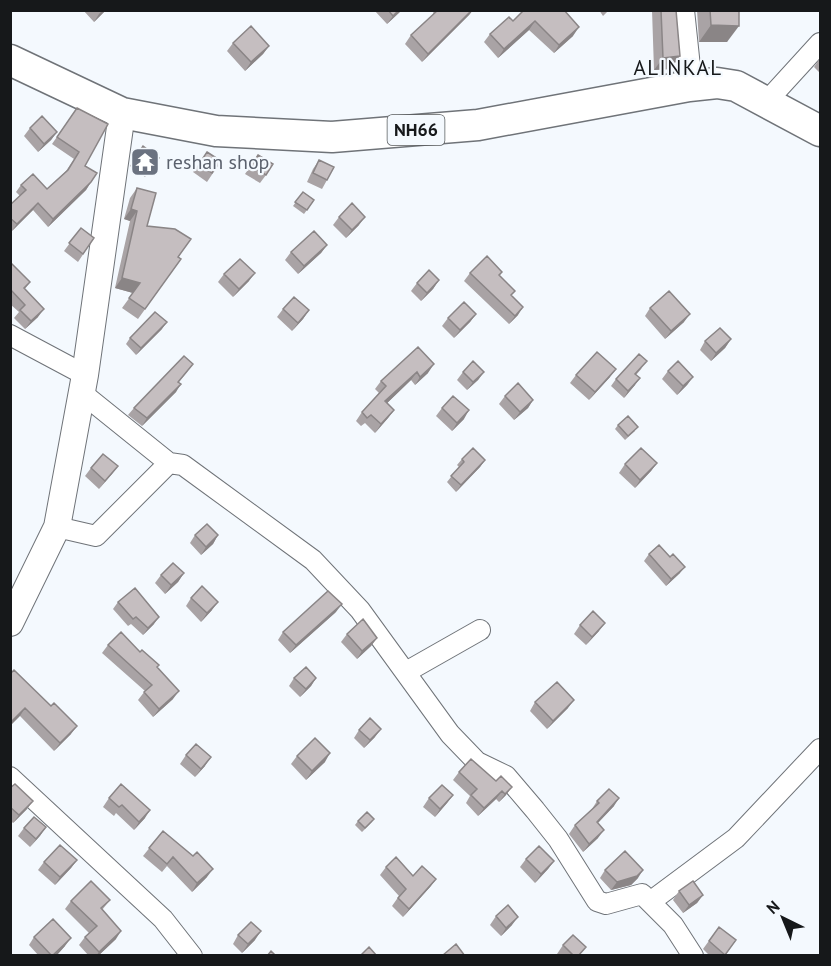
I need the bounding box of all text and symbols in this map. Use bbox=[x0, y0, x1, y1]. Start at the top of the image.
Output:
district label: ALINKAL bbox=[633, 54, 723, 81]
road number: NH66 bbox=[388, 115, 444, 145]
temple icon: reshan shop bbox=[129, 146, 161, 178]
place label: reshan shop bbox=[166, 149, 269, 175]
north arrow bbox=[753, 888, 813, 948]
text: N bbox=[762, 896, 783, 918]

